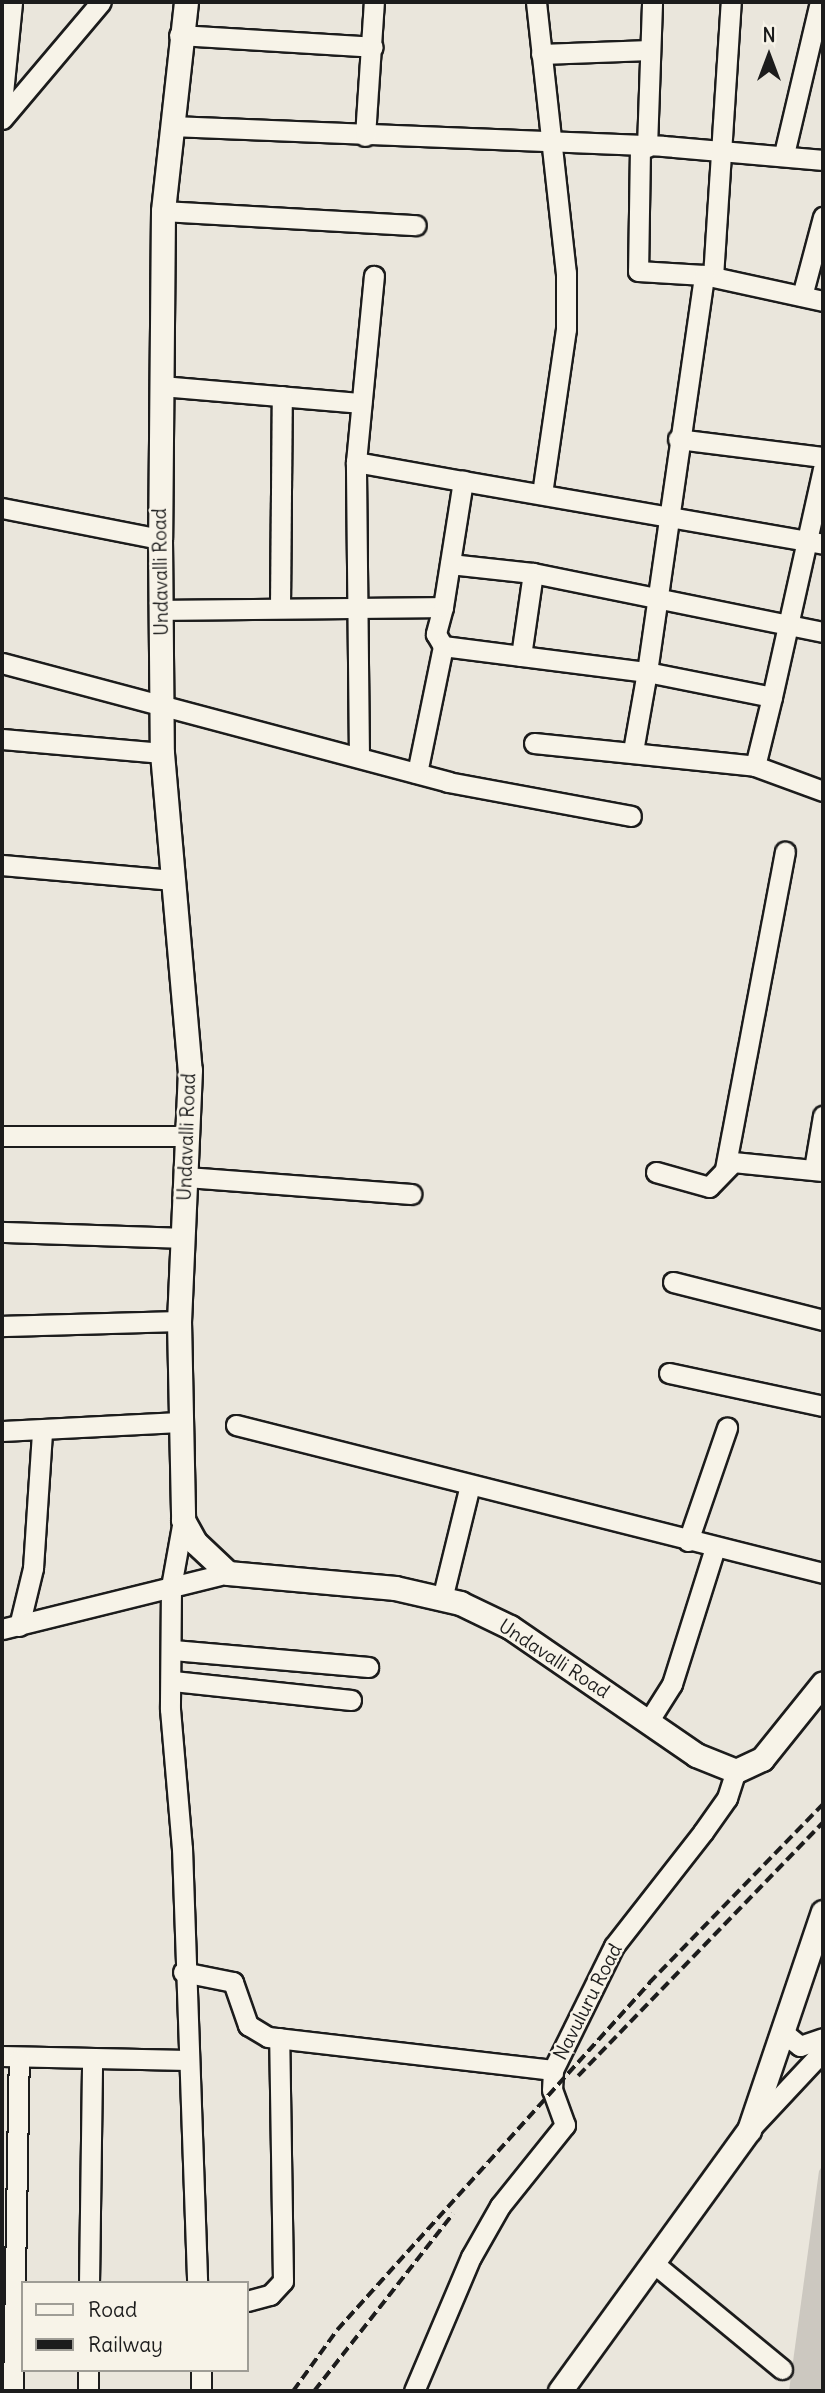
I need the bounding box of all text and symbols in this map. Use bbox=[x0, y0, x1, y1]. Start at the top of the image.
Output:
north arrow bbox=[734, 21, 804, 91]
text: N bbox=[762, 23, 776, 47]
street label: Undavalli Road bbox=[148, 508, 174, 636]
street label: Undavalli Road bbox=[173, 1073, 201, 1201]
street label: Undavalli Road bbox=[494, 1615, 614, 1703]
street label: Navuluru Road bbox=[549, 1940, 627, 2064]
legend bbox=[21, 2281, 248, 2372]
text: Road bbox=[88, 2296, 137, 2323]
text: Railway bbox=[88, 2331, 163, 2358]

